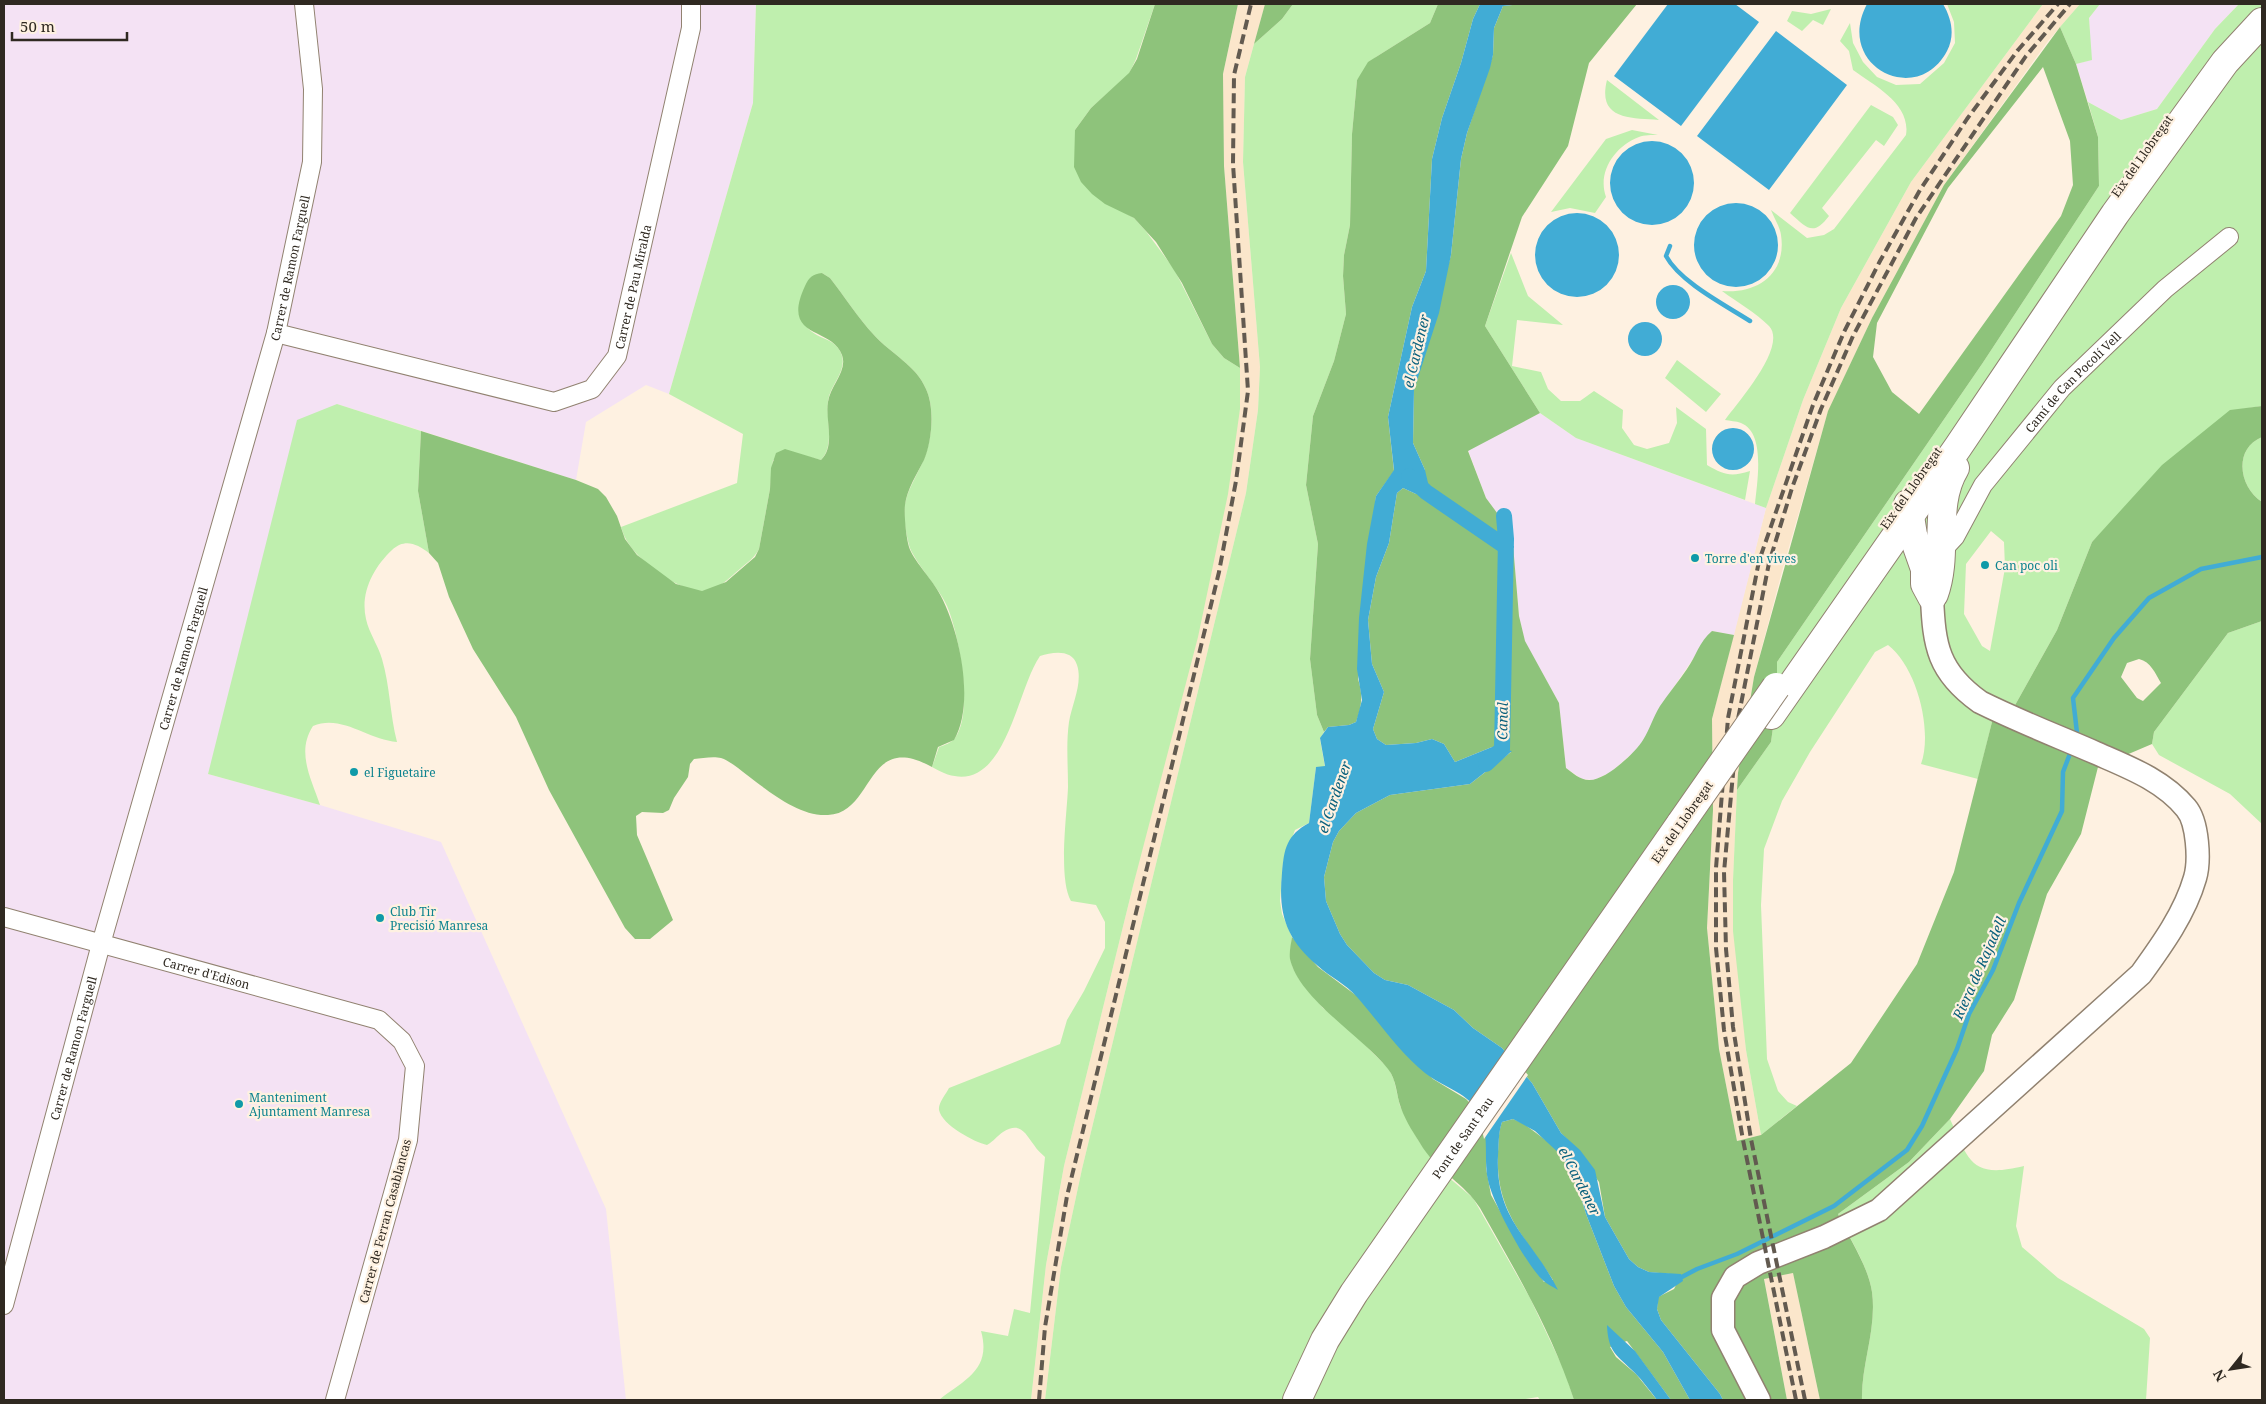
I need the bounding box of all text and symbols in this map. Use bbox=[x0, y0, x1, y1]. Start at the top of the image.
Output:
scale bar bbox=[12, 10, 128, 42]
text: 50 m bbox=[20, 16, 55, 36]
street label: Eix del Llobregat bbox=[2107, 111, 2177, 201]
street label: Carrer de Ramon Farguell bbox=[266, 193, 313, 343]
street label: Carrer de Pau Miralda bbox=[610, 222, 655, 351]
water label: el Cardener bbox=[1398, 312, 1434, 390]
street label: Camí de Can Pocolí Vell bbox=[2021, 327, 2125, 436]
street label: Eix del Llobregat bbox=[1876, 443, 1946, 533]
place label: Torre d'en vives bbox=[1705, 550, 1796, 567]
marker: Torre d'en vives bbox=[1689, 552, 1701, 564]
place label: Can poc oli bbox=[1995, 557, 2058, 574]
marker: Can poc oli bbox=[1979, 559, 1991, 571]
street label: Carrer de Ramon Farguell bbox=[154, 584, 212, 732]
water label: Canal bbox=[1492, 701, 1512, 740]
water label: el Cardener bbox=[1313, 758, 1355, 835]
place label: el Figuetaire bbox=[364, 764, 436, 781]
marker: el Figuetaire bbox=[348, 766, 360, 778]
street label: Eix del Llobregat bbox=[1647, 777, 1717, 867]
place label: Club Tir Precisió Manresa bbox=[390, 903, 489, 934]
marker: Club Tir Precisió Manresa bbox=[374, 912, 386, 924]
water label: Riera de Rajadell bbox=[1947, 913, 2010, 1023]
street label: Carrer d'Edison bbox=[161, 953, 252, 993]
street label: Carrer de Ramon Farguell bbox=[46, 974, 101, 1122]
place label: Manteniment Ajuntament Manresa bbox=[249, 1089, 370, 1120]
street label: Pont de Sant Pau bbox=[1428, 1093, 1497, 1182]
marker: Manteniment Ajuntament Manresa bbox=[233, 1098, 245, 1110]
street label: Carrer de Ferran Casablancas bbox=[355, 1137, 415, 1305]
water label: el Cardener bbox=[1555, 1143, 1606, 1219]
north arrow bbox=[2206, 1344, 2256, 1394]
text: N bbox=[2208, 1366, 2230, 1385]

